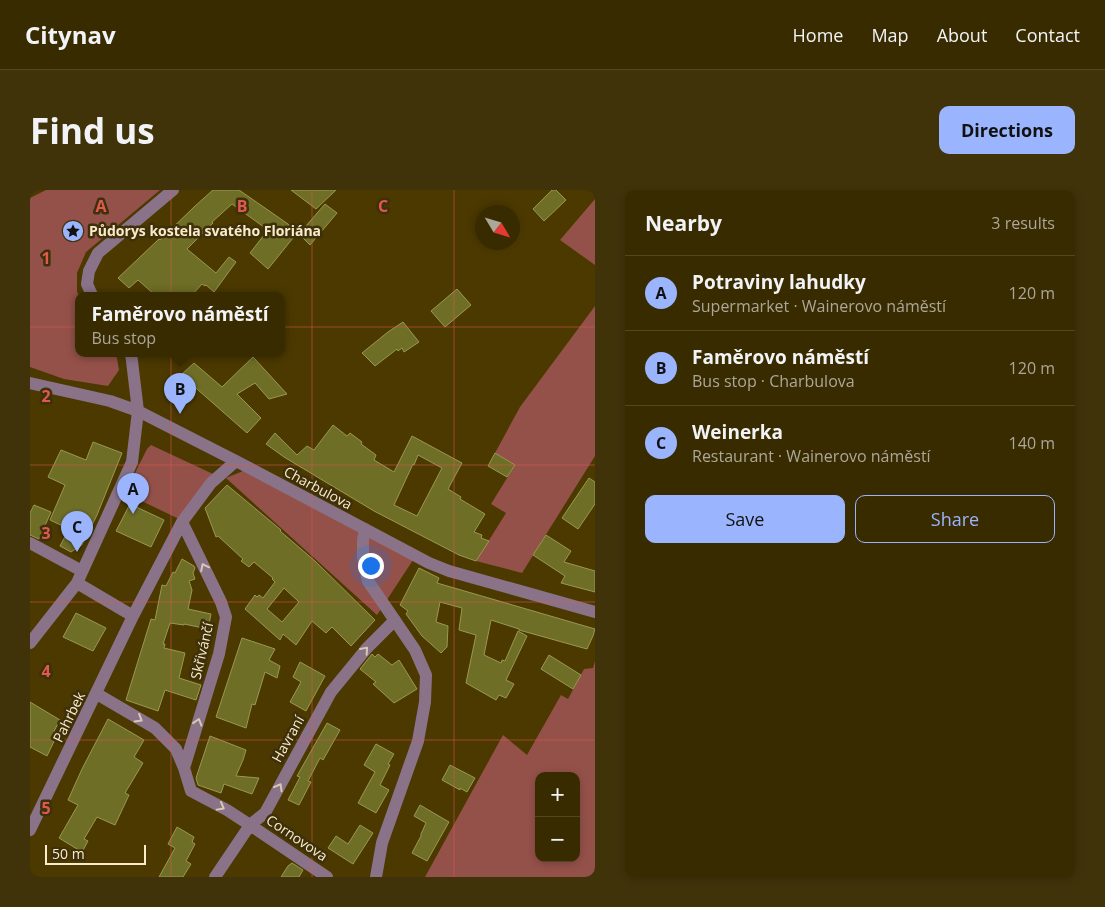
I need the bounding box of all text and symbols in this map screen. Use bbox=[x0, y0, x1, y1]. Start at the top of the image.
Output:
text: Citynav bbox=[25, 18, 116, 51]
text: Home bbox=[793, 23, 843, 47]
text: Map bbox=[871, 23, 909, 47]
text: About bbox=[937, 23, 987, 47]
text: Contact bbox=[1015, 23, 1080, 47]
button: Directions bbox=[939, 106, 1075, 154]
text: Find us bbox=[30, 107, 155, 154]
text: A bbox=[95, 195, 107, 217]
text: B bbox=[237, 195, 247, 217]
text: C bbox=[378, 195, 388, 217]
north arrow bbox=[475, 205, 520, 250]
text: Nearby bbox=[645, 209, 722, 237]
text: 3 results bbox=[991, 212, 1055, 234]
place icon: Půdorys kostela svatého Floriána bbox=[61, 219, 85, 243]
place label: Půdorys kostela svatého Floriána bbox=[89, 221, 321, 240]
text: 1 bbox=[41, 247, 51, 269]
text: Potraviny lahudky bbox=[692, 269, 866, 295]
text: A bbox=[655, 282, 667, 304]
text: 120 m bbox=[1009, 282, 1055, 304]
popup bbox=[75, 292, 285, 357]
text: Supermarket · Wainerovo náměstí bbox=[692, 295, 946, 317]
text: Faměrovo náměstí bbox=[91, 301, 269, 327]
text: Bus stop bbox=[91, 327, 156, 349]
text: Faměrovo náměstí bbox=[692, 344, 869, 370]
text: B bbox=[656, 357, 666, 379]
text: 120 m bbox=[1009, 357, 1055, 379]
text: Bus stop · Charbulova bbox=[692, 370, 855, 392]
pin: B bbox=[164, 373, 196, 414]
text: 2 bbox=[41, 385, 51, 407]
text: Weinerka bbox=[692, 419, 783, 445]
text: C bbox=[656, 432, 666, 454]
text: 140 m bbox=[1009, 432, 1055, 454]
text: Restaurant · Wainerovo náměstí bbox=[692, 445, 931, 467]
street label: Charbulova bbox=[281, 462, 356, 514]
pin: A bbox=[117, 473, 149, 514]
button: Save bbox=[645, 495, 845, 543]
button: Share bbox=[855, 495, 1055, 543]
pin: C bbox=[61, 511, 93, 552]
text: 3 bbox=[41, 522, 51, 544]
your location bbox=[358, 553, 384, 579]
one-way arrow bbox=[200, 564, 210, 573]
street label: Skřivánčí bbox=[186, 620, 217, 681]
one-way arrow bbox=[360, 647, 369, 656]
text: 4 bbox=[41, 660, 51, 682]
street label: Pahrbek bbox=[48, 688, 89, 745]
one-way arrow bbox=[133, 712, 142, 722]
street label: Havraní bbox=[267, 712, 308, 766]
one-way arrow bbox=[193, 718, 203, 726]
map controls bbox=[535, 772, 580, 862]
button: + bbox=[535, 772, 580, 817]
one-way arrow bbox=[273, 784, 283, 793]
text: 5 bbox=[41, 797, 51, 819]
one-way arrow bbox=[215, 801, 224, 811]
street label: Cornovova bbox=[263, 810, 332, 865]
button: − bbox=[535, 817, 580, 862]
scale bar bbox=[45, 842, 146, 865]
text: 50 m bbox=[52, 844, 85, 863]

